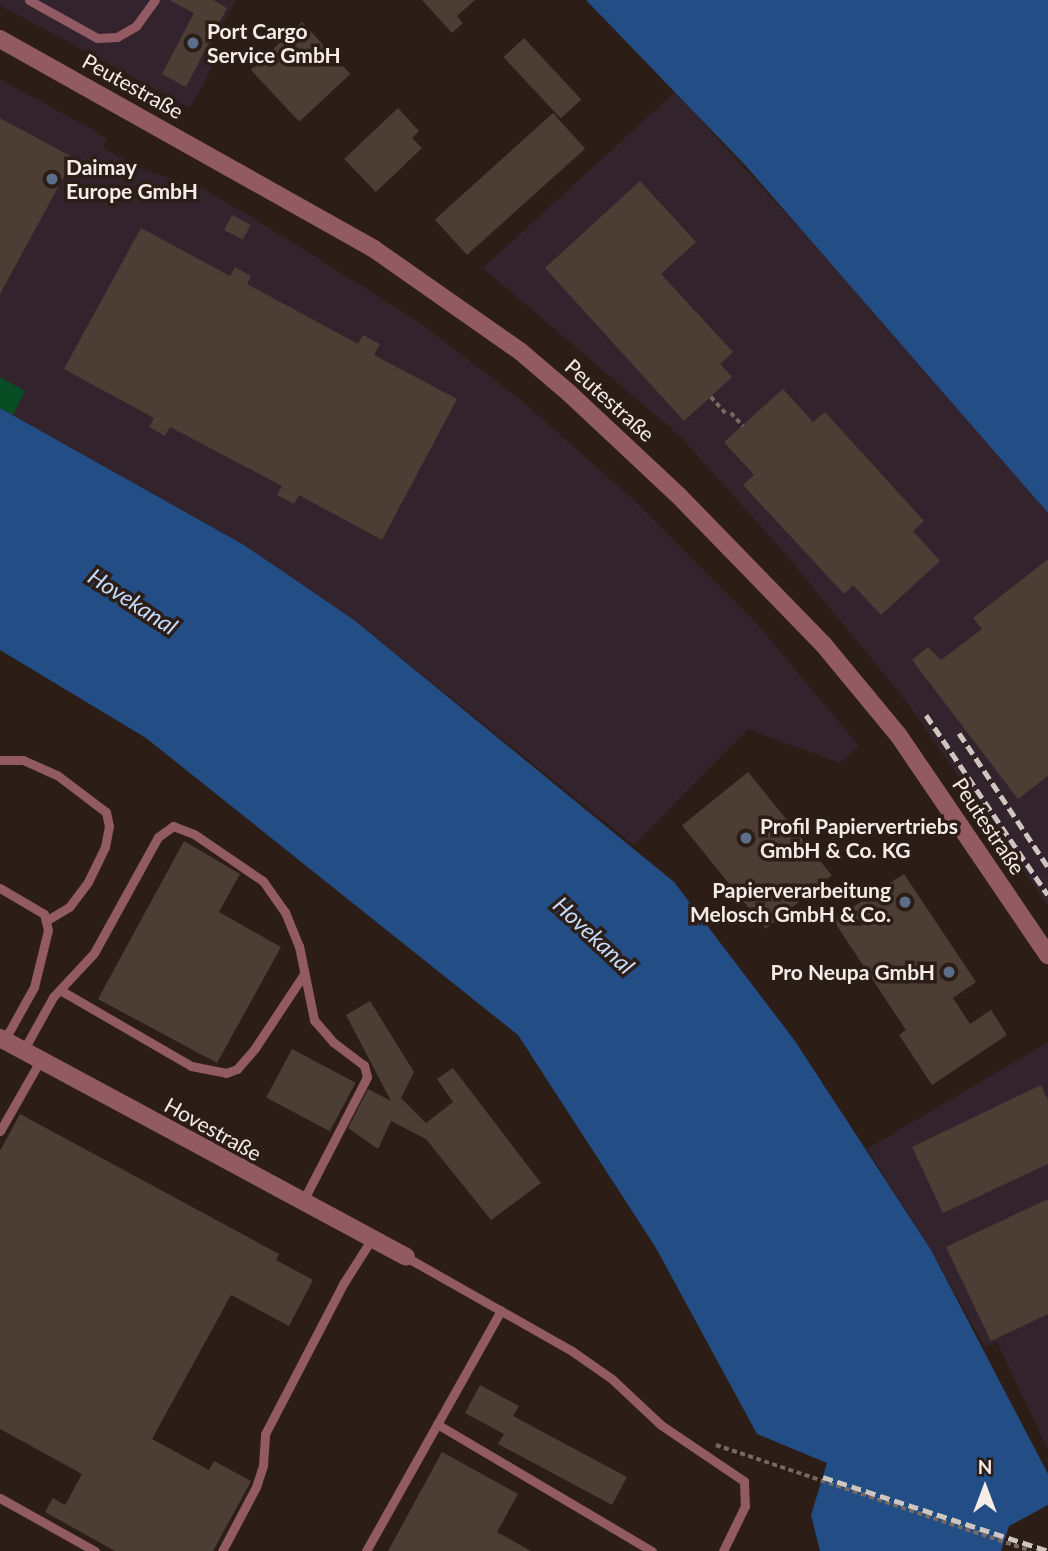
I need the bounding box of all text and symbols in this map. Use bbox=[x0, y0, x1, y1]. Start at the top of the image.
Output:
place label: Port Cargo Service GmbH bbox=[207, 18, 341, 68]
marker: Port Cargo Service GmbH bbox=[185, 35, 201, 51]
street label: Peutestraße bbox=[78, 48, 188, 124]
place label: Daimay Europe GmbH bbox=[66, 154, 198, 204]
marker: Daimay Europe GmbH bbox=[44, 171, 60, 187]
street label: Peutestraße bbox=[560, 353, 660, 447]
water label: Hovekanal bbox=[83, 562, 183, 640]
street label: Peutestraße bbox=[947, 773, 1031, 879]
place label: Profil Papiervertriebs GmbH & Co. KG bbox=[760, 813, 958, 863]
marker: Profil Papiervertriebs GmbH & Co. KG bbox=[738, 830, 754, 846]
place label: Papierverarbeitung Melosch GmbH & Co. bbox=[690, 877, 891, 927]
water label: Hovekanal bbox=[548, 891, 640, 979]
marker: Papierverarbeitung Melosch GmbH & Co. bbox=[897, 894, 913, 910]
place label: Pro Neupa GmbH bbox=[770, 959, 935, 985]
marker: Pro Neupa GmbH bbox=[941, 964, 957, 980]
street label: Hovestraße bbox=[160, 1092, 266, 1166]
north arrow bbox=[950, 1453, 1020, 1523]
text: N bbox=[978, 1455, 992, 1478]

